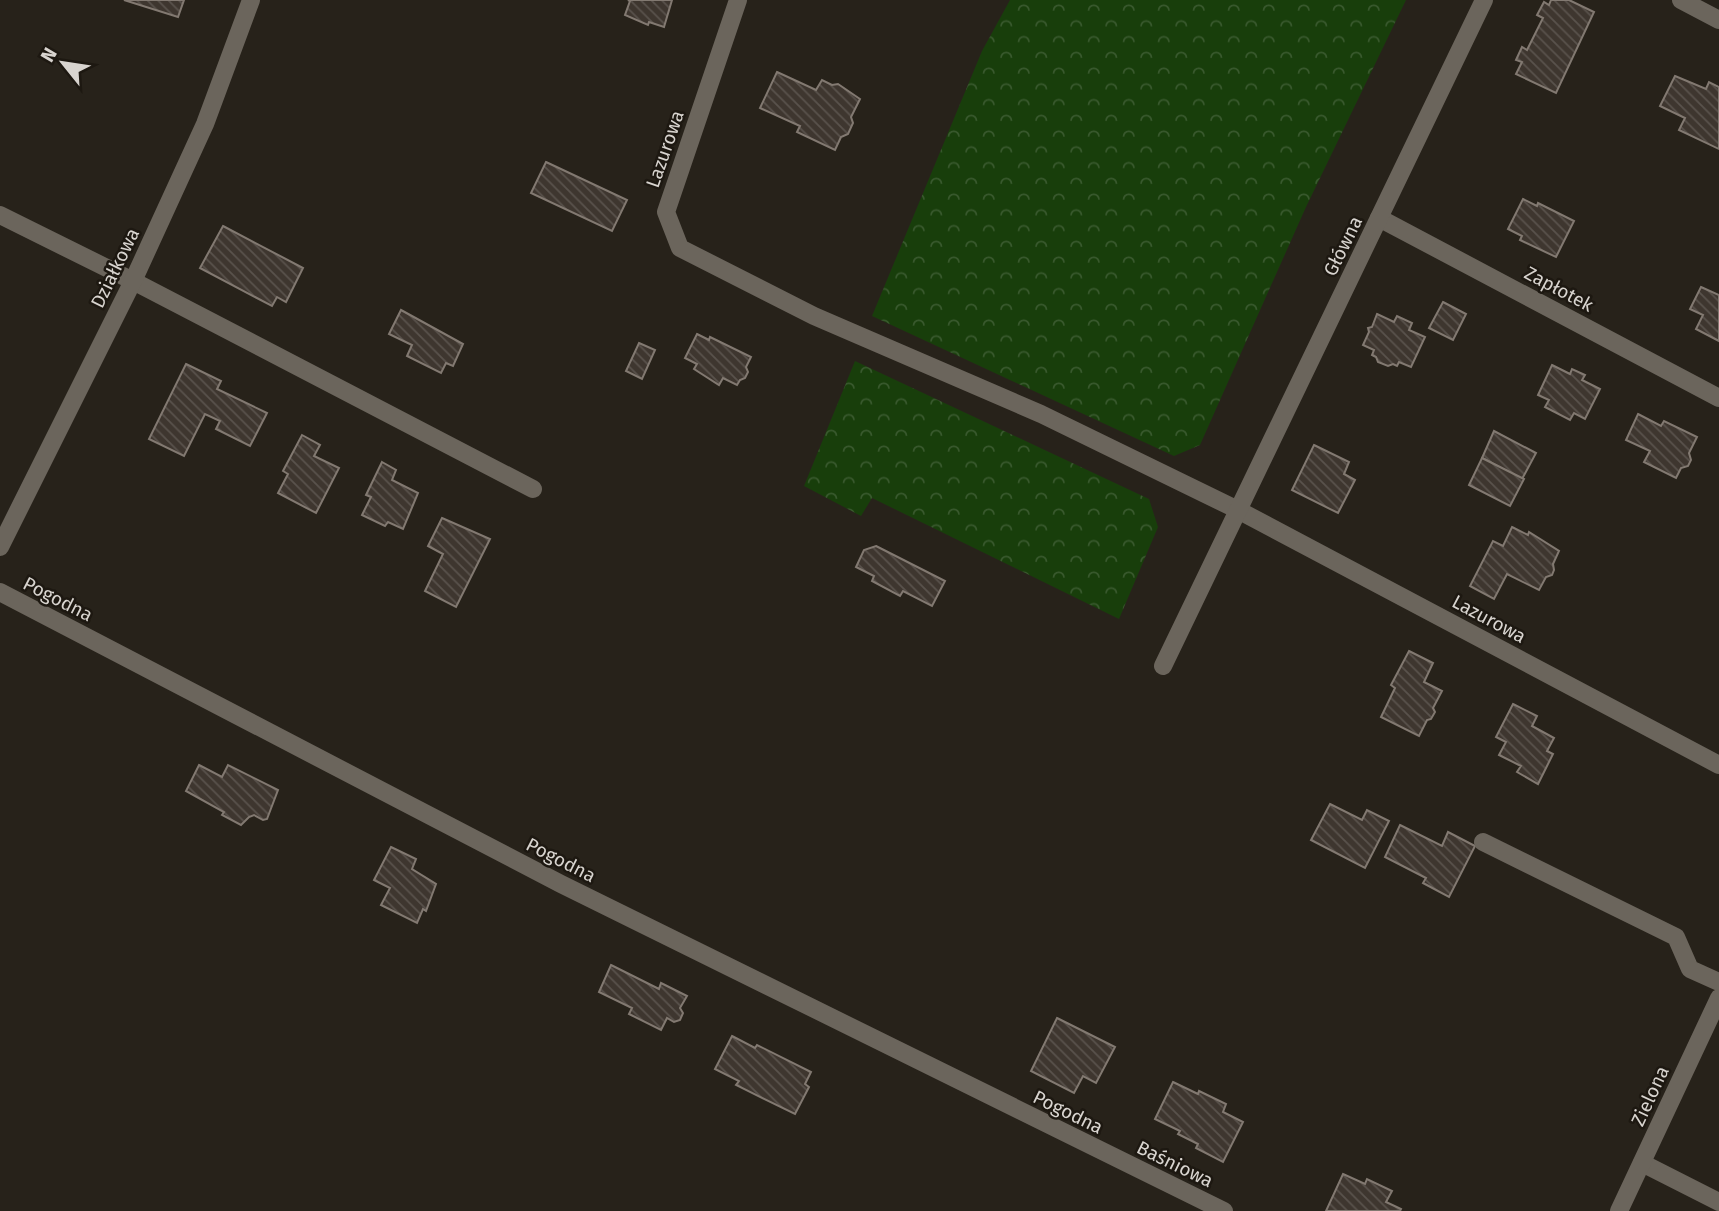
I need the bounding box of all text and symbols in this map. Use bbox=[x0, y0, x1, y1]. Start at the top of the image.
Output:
north arrow bbox=[28, 28, 98, 98]
text: N bbox=[36, 44, 62, 66]
street label: Lazurowa bbox=[641, 107, 689, 191]
street label: Główna bbox=[1319, 212, 1367, 280]
street label: Działkowa bbox=[86, 224, 144, 312]
street label: Zapłotek bbox=[1521, 261, 1598, 317]
street label: Pogodna bbox=[19, 572, 97, 626]
street label: Lazurowa bbox=[1448, 590, 1530, 648]
street label: Pogodna bbox=[522, 833, 600, 887]
street label: Zielona bbox=[1626, 1062, 1674, 1130]
street label: Pogodna bbox=[1029, 1085, 1107, 1139]
street label: Baśniowa bbox=[1133, 1136, 1217, 1192]

